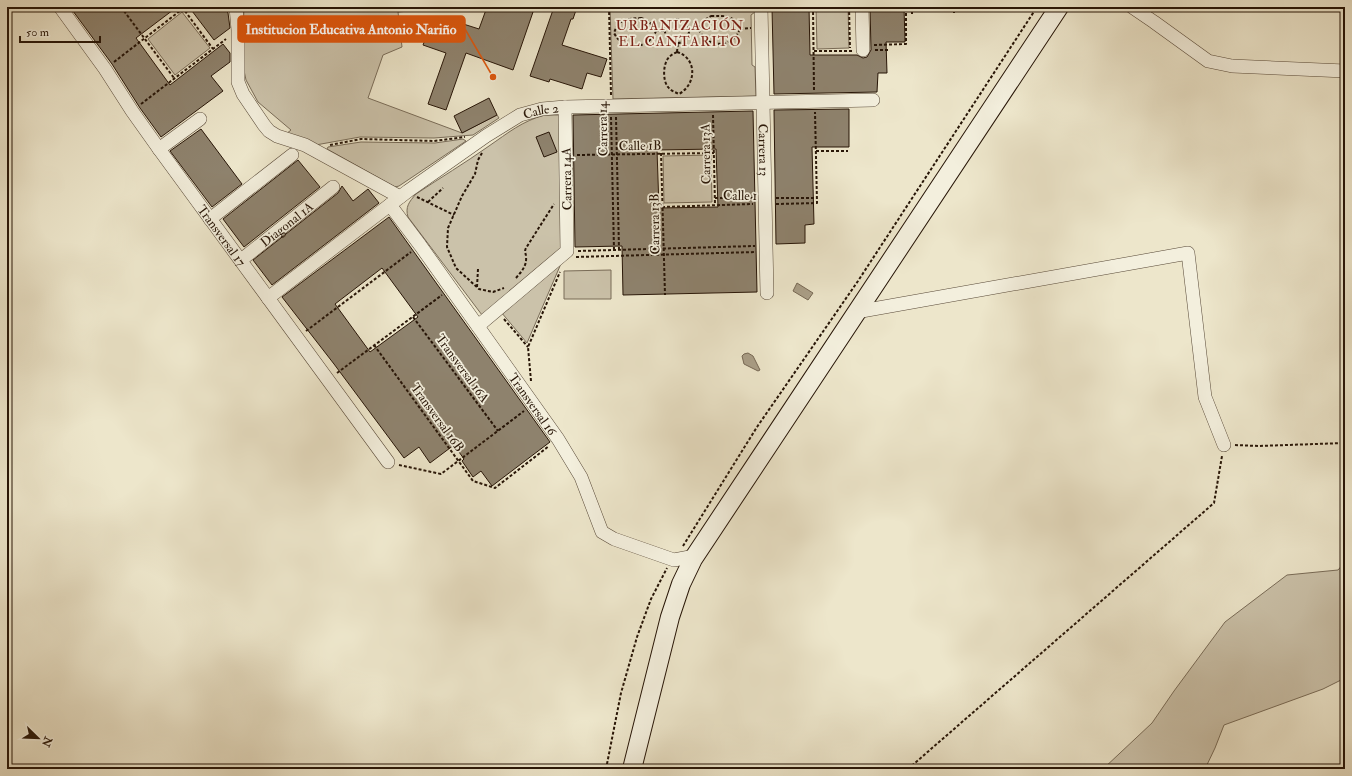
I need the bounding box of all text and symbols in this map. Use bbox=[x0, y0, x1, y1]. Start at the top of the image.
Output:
callout: Institucion Educativa Antonio Nariño bbox=[238, 16, 465, 42]
district label: URBANIZACIÓN EL CANTARITO bbox=[616, 17, 744, 50]
scale bar bbox=[20, 18, 100, 44]
text: Institucion Educativa Antonio Nariño bbox=[246, 21, 457, 38]
text: 50 m bbox=[26, 25, 50, 40]
street label: Calle 2 bbox=[521, 101, 560, 123]
street label: Carrera 14 bbox=[595, 101, 611, 156]
street label: Carrera 13A bbox=[697, 123, 715, 184]
street label: Carrera 13 bbox=[754, 124, 772, 176]
street label: Calle 1B bbox=[618, 138, 662, 154]
street label: Carrera 14A bbox=[558, 147, 576, 210]
street label: Calle 1 bbox=[723, 188, 757, 204]
street label: Carrera 13B bbox=[646, 193, 664, 255]
street label: Diagonal 1A bbox=[257, 198, 317, 251]
street label: Transversal 17 bbox=[194, 202, 249, 270]
street label: Transversal 16A bbox=[432, 331, 493, 406]
street label: Transversal 16 bbox=[505, 370, 561, 440]
street label: Transversal 16B bbox=[407, 380, 467, 455]
north arrow bbox=[18, 718, 58, 758]
text: N bbox=[38, 734, 55, 750]

